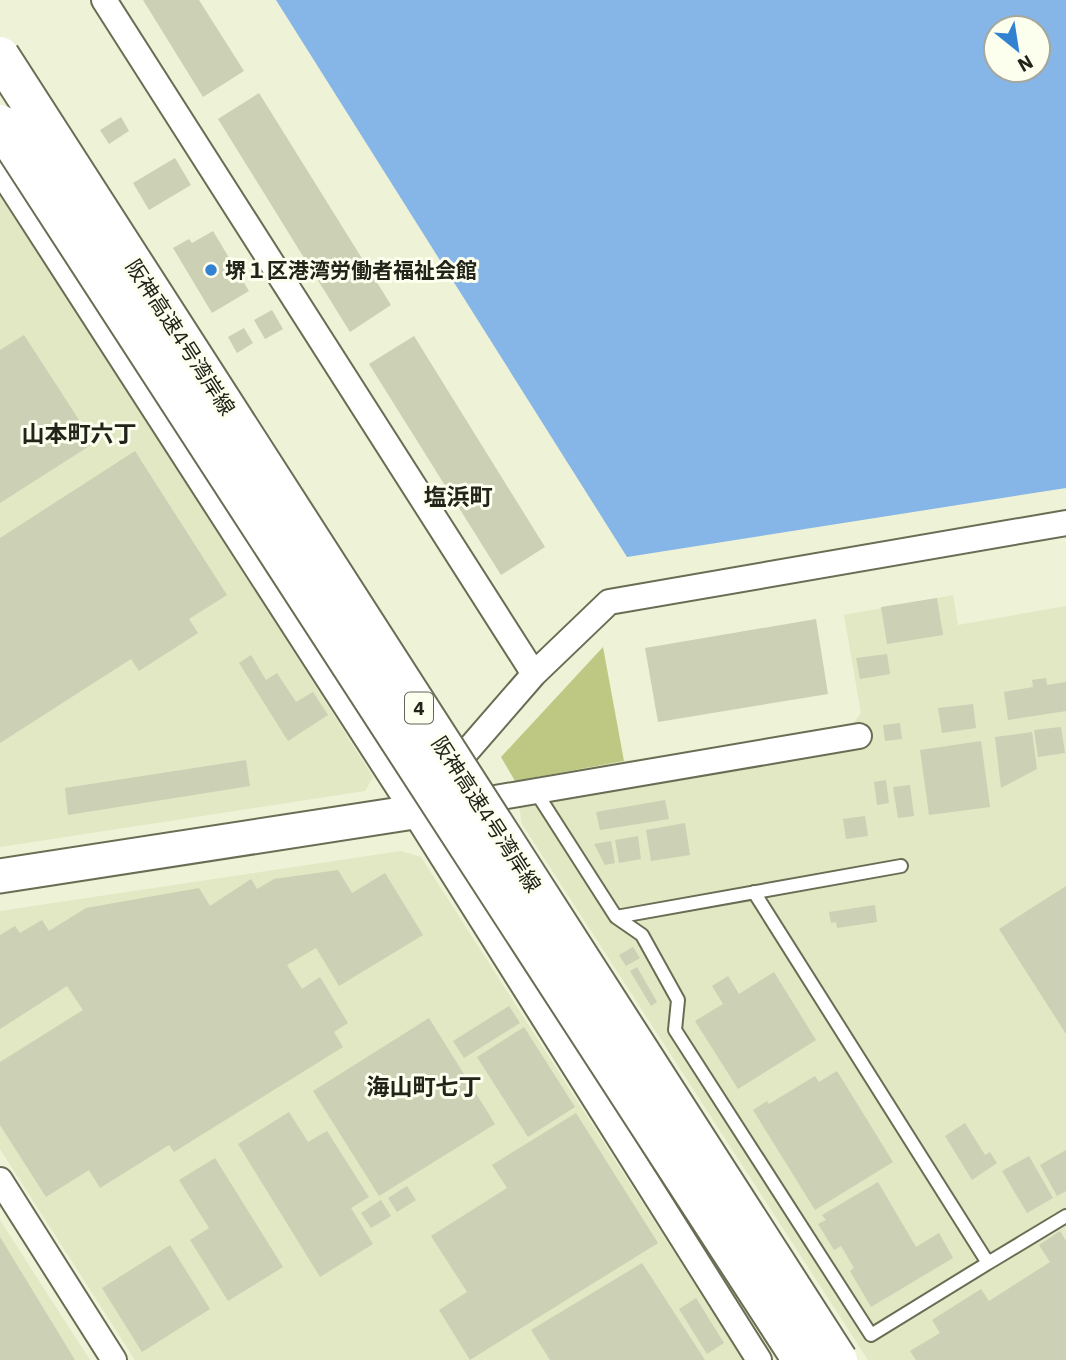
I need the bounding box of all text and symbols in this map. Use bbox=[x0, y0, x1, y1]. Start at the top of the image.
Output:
north arrow bbox=[982, 14, 1052, 84]
text: N bbox=[1014, 50, 1037, 78]
street label: 阪神高速4号湾岸線 bbox=[120, 254, 242, 420]
place label: 堺１区港湾労働者福祉会館 bbox=[225, 256, 477, 284]
marker: 堺１区港湾労働者福祉会館 bbox=[203, 262, 219, 278]
district label: 山本町六丁 bbox=[22, 418, 137, 448]
district label: 塩浜町 bbox=[424, 481, 493, 511]
road number: 4 bbox=[405, 692, 433, 723]
street label: 阪神高速4号湾岸線 bbox=[426, 731, 548, 897]
district label: 海山町七丁 bbox=[367, 1071, 482, 1101]

